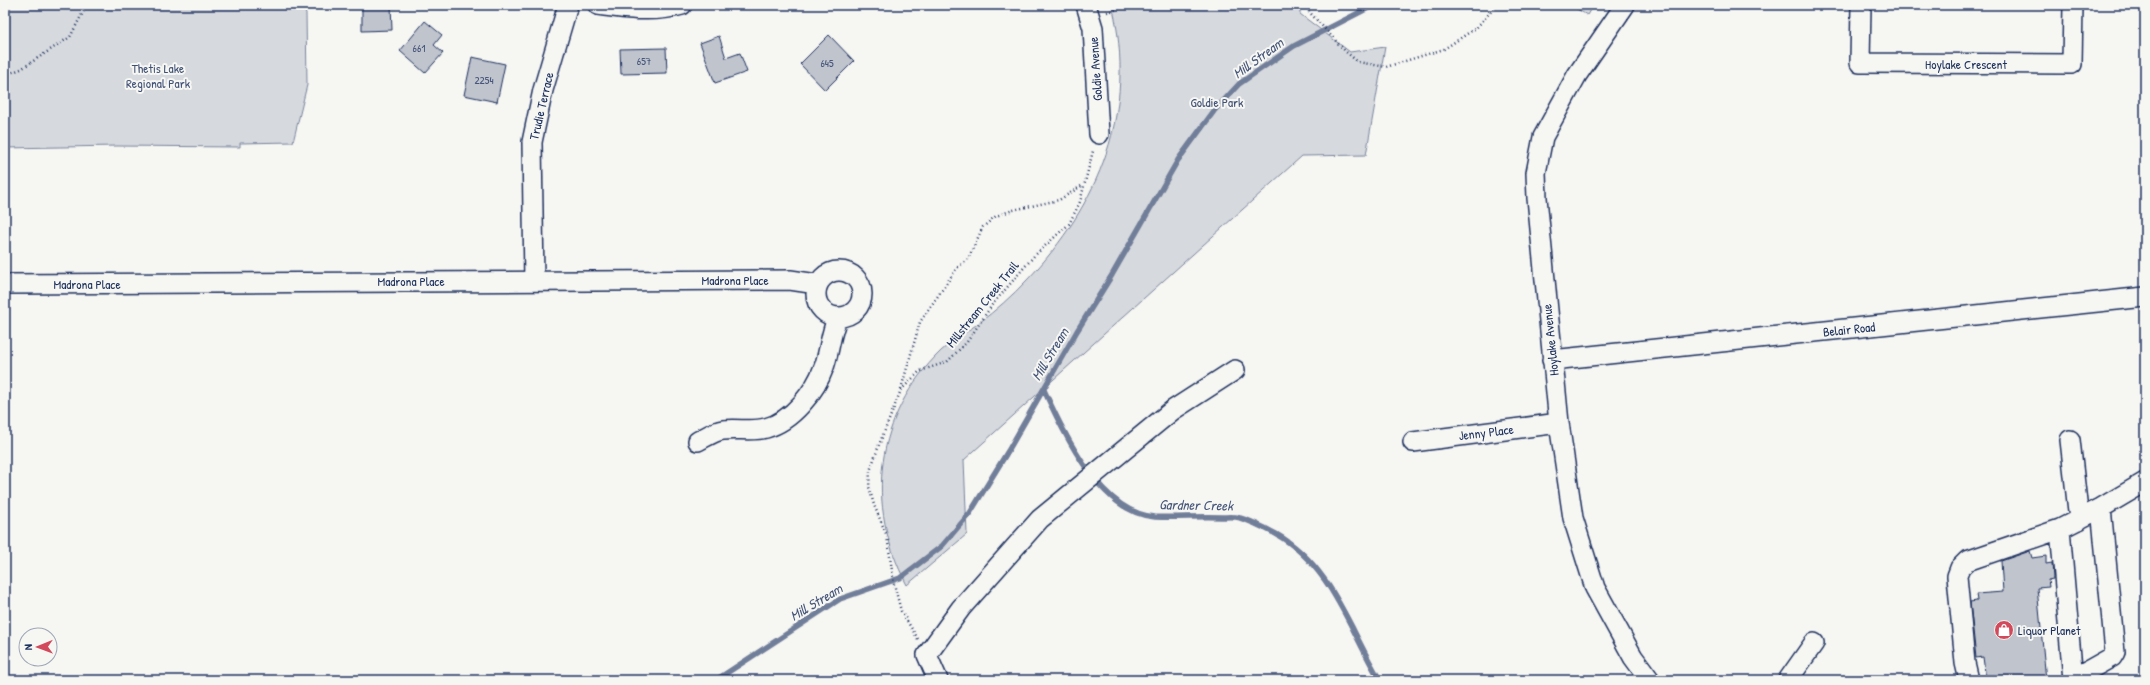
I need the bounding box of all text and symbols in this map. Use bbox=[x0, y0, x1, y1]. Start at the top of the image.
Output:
water label: Mill Stream bbox=[1229, 33, 1287, 82]
street label: Goldie Avenue bbox=[1084, 36, 1106, 102]
house number: 661 bbox=[413, 41, 425, 55]
house number: 657 bbox=[637, 54, 651, 68]
street label: Hoylake Crescent bbox=[1925, 55, 2007, 73]
house number: 645 bbox=[820, 56, 834, 70]
park label: Thetis Lake Regional Park bbox=[126, 59, 191, 92]
street label: Trudie Terrace bbox=[524, 70, 558, 142]
house number: 2254 bbox=[474, 73, 494, 87]
park label: Goldie Park bbox=[1191, 93, 1244, 111]
street label: Millstream Creek Trail bbox=[942, 257, 1023, 351]
street label: Madrona Place bbox=[701, 271, 769, 289]
street label: Madrona Place bbox=[377, 272, 445, 290]
street label: Madrona Place bbox=[53, 275, 121, 293]
street label: Hoylake Avenue bbox=[1537, 303, 1563, 377]
street label: Belair Road bbox=[1822, 317, 1876, 341]
water label: Mill Stream bbox=[1027, 324, 1073, 383]
street label: Jenny Place bbox=[1457, 420, 1515, 444]
water label: Gardner Creek bbox=[1159, 494, 1234, 515]
water label: Mill Stream bbox=[786, 578, 846, 625]
shop icon: Liquor Planet bbox=[1993, 619, 2015, 641]
place label: Liquor Planet bbox=[2018, 621, 2081, 639]
north arrow bbox=[18, 627, 58, 667]
text: N bbox=[21, 644, 35, 650]

